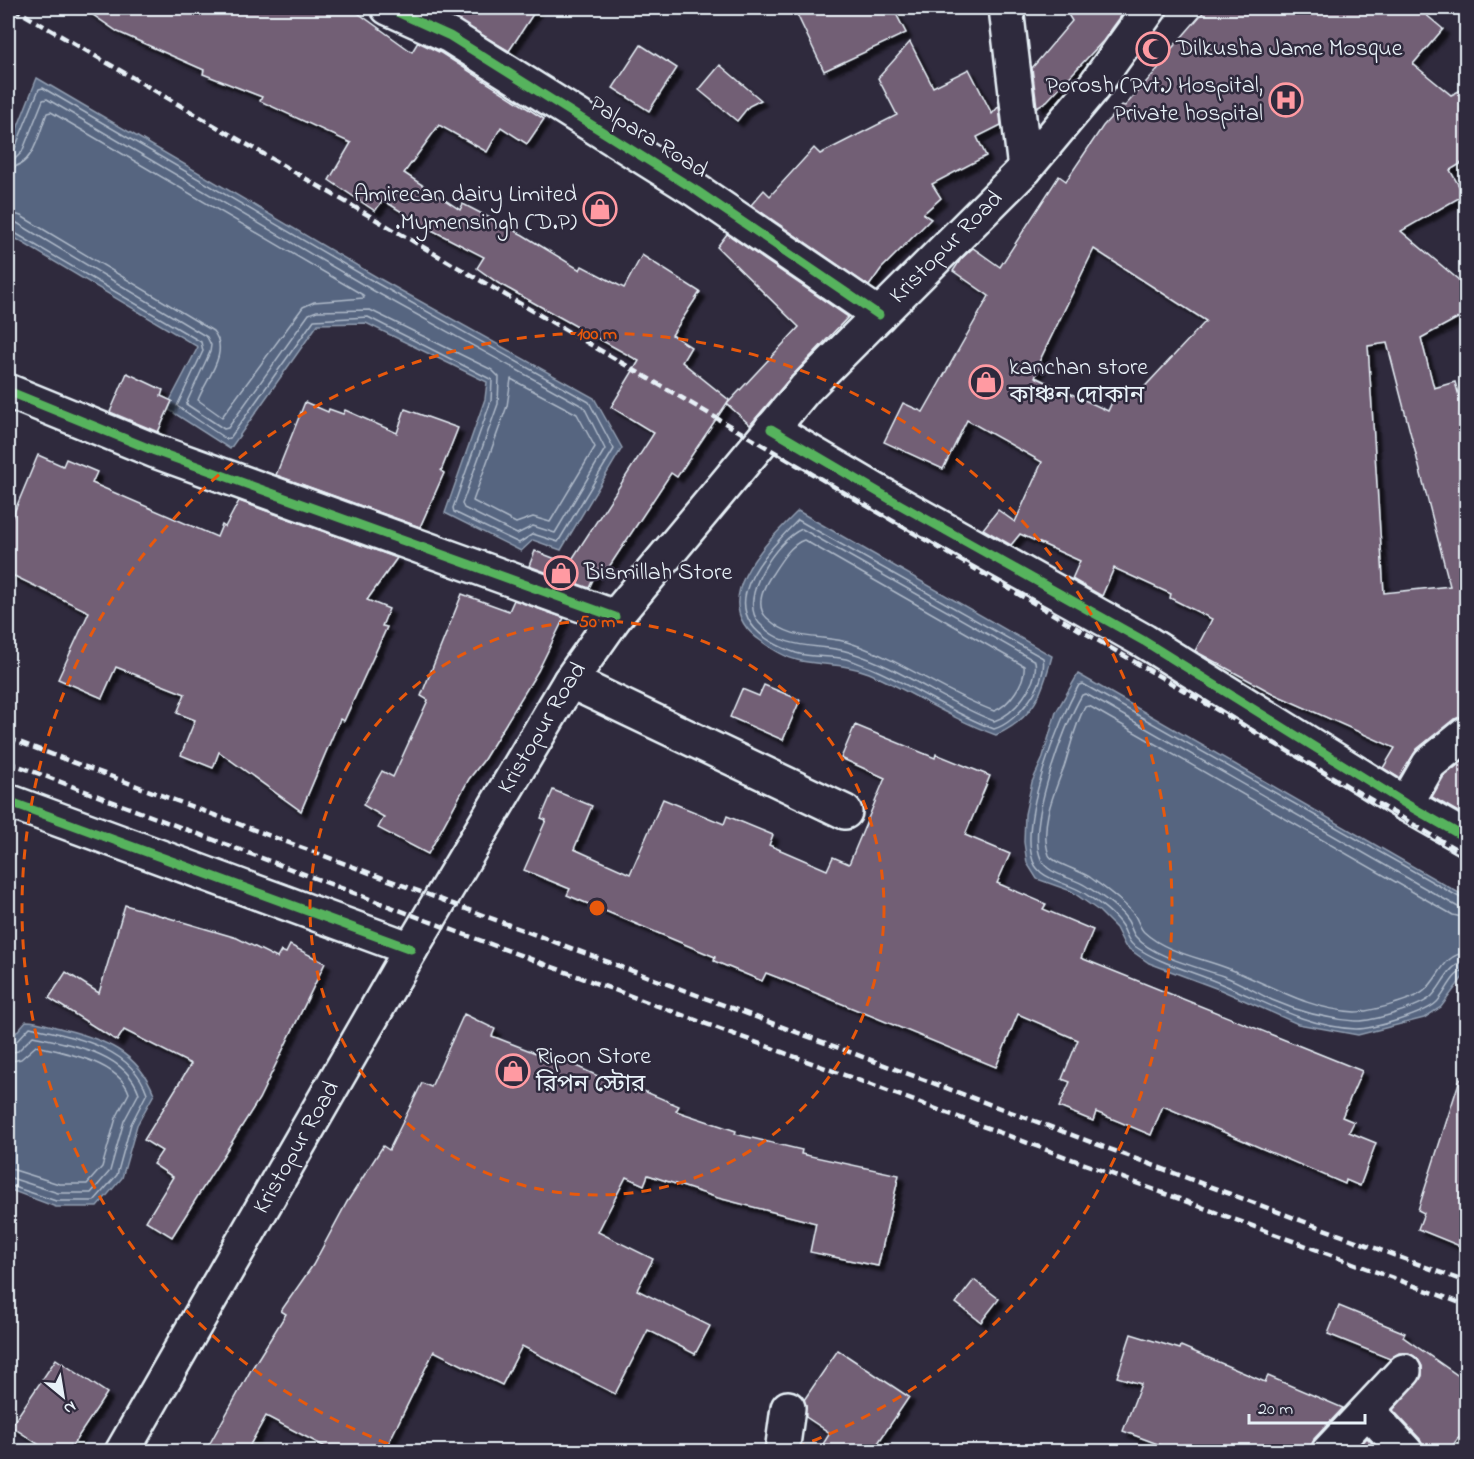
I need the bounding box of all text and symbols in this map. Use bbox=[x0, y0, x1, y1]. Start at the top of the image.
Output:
mosque icon: Dilkusha Jame Mosque bbox=[1135, 31, 1171, 67]
place label: Dilkusha Jame Mosque bbox=[1175, 32, 1403, 67]
place label: Porosh (Pvt.) Hospital, Private hospital bbox=[1046, 69, 1263, 132]
hospital icon: Porosh (Pvt.) Hospital, Private hospital bbox=[1268, 82, 1304, 118]
street label: Palpara Road bbox=[582, 88, 715, 189]
place label: Amirecan dairy Limited .Mymensingh (D.P) bbox=[354, 178, 578, 242]
street label: Kristopur Road bbox=[882, 182, 1012, 312]
shop icon: Amirecan dairy Limited .Mymensingh (D.P) bbox=[582, 191, 618, 227]
text: 100 m bbox=[577, 322, 617, 348]
place label: kanchan store কাঞ্চন দোকান bbox=[1008, 351, 1148, 414]
shop icon: kanchan store কাঞ্চন দোকান bbox=[968, 364, 1004, 400]
shop icon: Bismillah Store bbox=[543, 555, 579, 591]
place label: Bismillah Store bbox=[583, 556, 732, 591]
text: 50 m bbox=[579, 610, 615, 636]
street label: Kristopur Road bbox=[489, 655, 596, 801]
centre of rings bbox=[587, 898, 607, 918]
place label: Ripon Store রিপন স্টোর bbox=[535, 1040, 651, 1103]
shop icon: Ripon Store রিপন স্টোর bbox=[495, 1053, 531, 1089]
street label: Kristopur Road bbox=[245, 1074, 349, 1221]
north arrow bbox=[33, 1366, 93, 1426]
scale bar bbox=[1249, 1387, 1364, 1425]
text: N bbox=[59, 1394, 80, 1420]
text: 20 m bbox=[1258, 1397, 1293, 1423]

